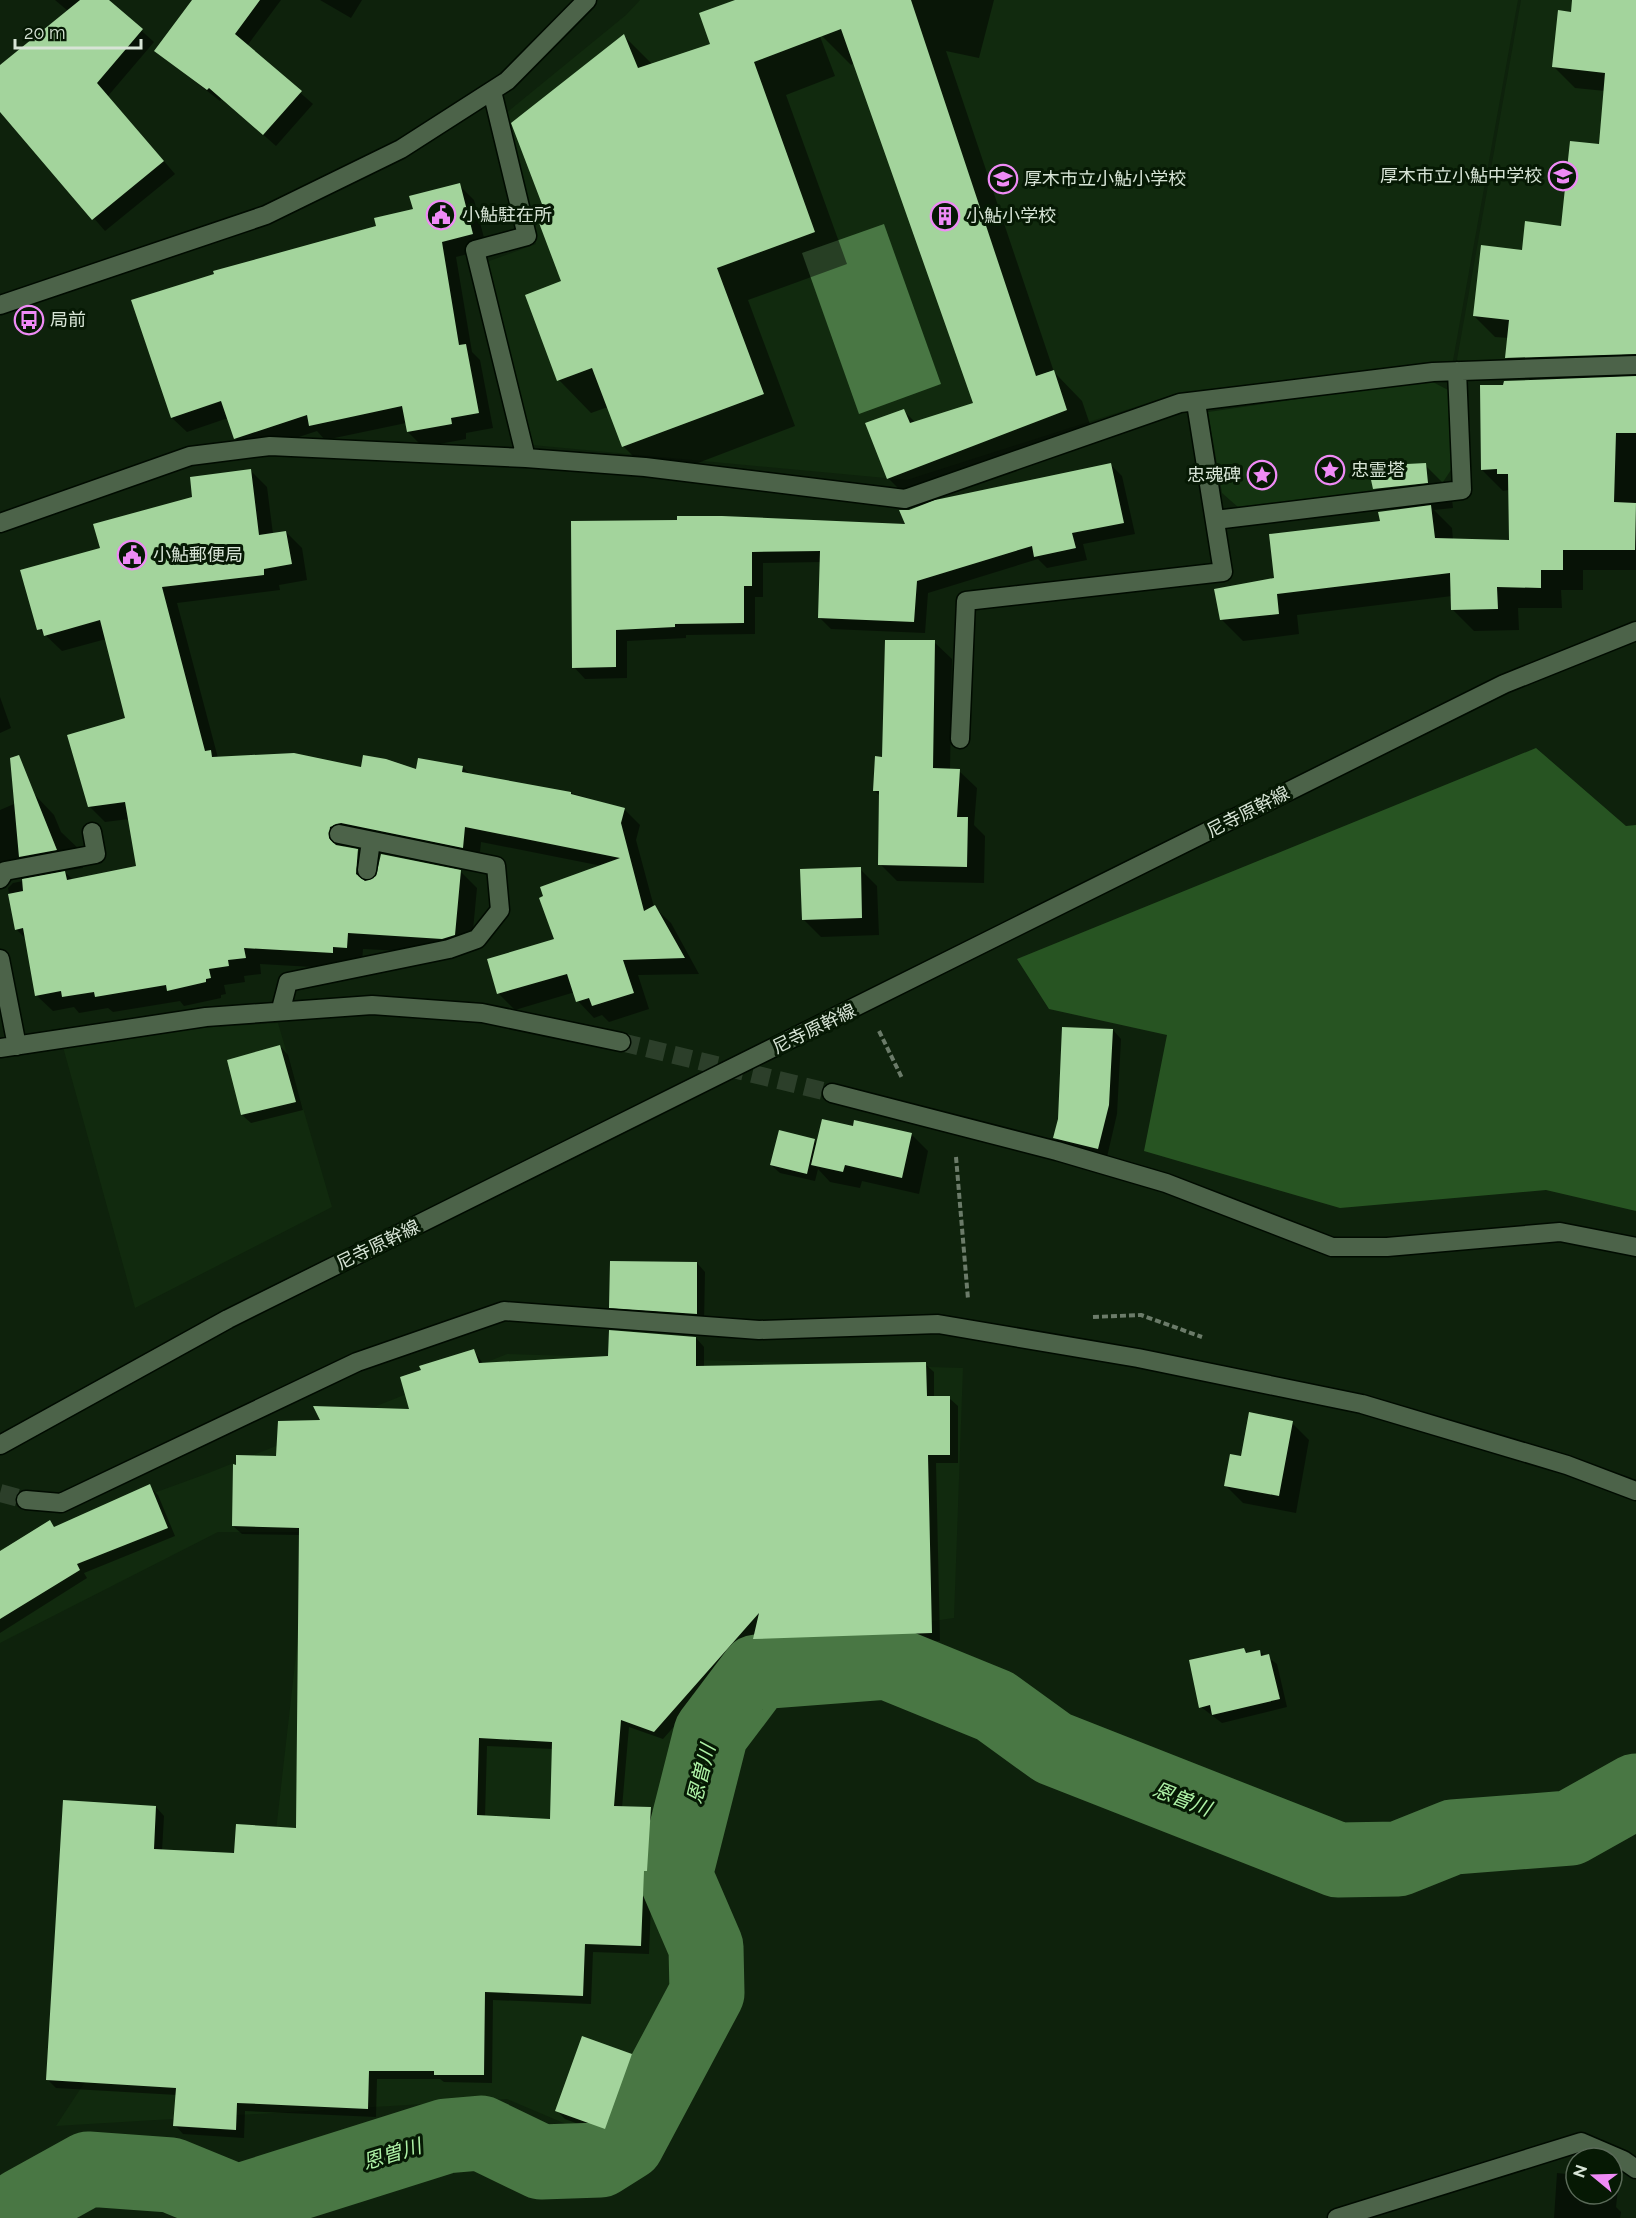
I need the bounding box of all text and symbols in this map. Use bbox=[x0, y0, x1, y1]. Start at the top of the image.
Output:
scale bar bbox=[15, 12, 141, 50]
text: 20 m bbox=[24, 22, 66, 43]
school or university icon: 厚木市立小鮎中学校 bbox=[1547, 160, 1579, 192]
school or university icon: 厚木市立小鮎小学校 bbox=[987, 163, 1019, 195]
place label: 厚木市立小鮎中学校 bbox=[1380, 165, 1542, 186]
place label: 厚木市立小鮎小学校 bbox=[1024, 168, 1186, 189]
public building icon: 小鮎駐在所 bbox=[425, 199, 457, 231]
building icon: 小鮎小学校 bbox=[929, 200, 961, 232]
place label: 小鮎駐在所 bbox=[462, 204, 552, 225]
place label: 小鮎小学校 bbox=[966, 205, 1056, 226]
bus stop icon: 局前 bbox=[13, 304, 45, 336]
place label: 局前 bbox=[50, 309, 86, 330]
place icon: 忠霊塔 bbox=[1314, 454, 1346, 486]
place icon: 忠魂碑 bbox=[1246, 459, 1278, 491]
place label: 忠霊塔 bbox=[1351, 459, 1405, 480]
place label: 忠魂碑 bbox=[1187, 464, 1241, 485]
public building icon: 小鮎郵便局 bbox=[116, 539, 148, 571]
place label: 小鮎郵便局 bbox=[153, 544, 243, 565]
street label: 尼寺原幹線 bbox=[1203, 782, 1293, 841]
street label: 尼寺原幹線 bbox=[769, 999, 859, 1058]
street label: 尼寺原幹線 bbox=[333, 1215, 423, 1274]
water label: 恩曽川 bbox=[682, 1740, 720, 1806]
water label: 恩曽川 bbox=[1150, 1777, 1216, 1822]
water label: 恩曽川 bbox=[360, 2133, 426, 2174]
north arrow bbox=[1564, 2146, 1624, 2206]
text: N bbox=[1569, 2162, 1591, 2180]

